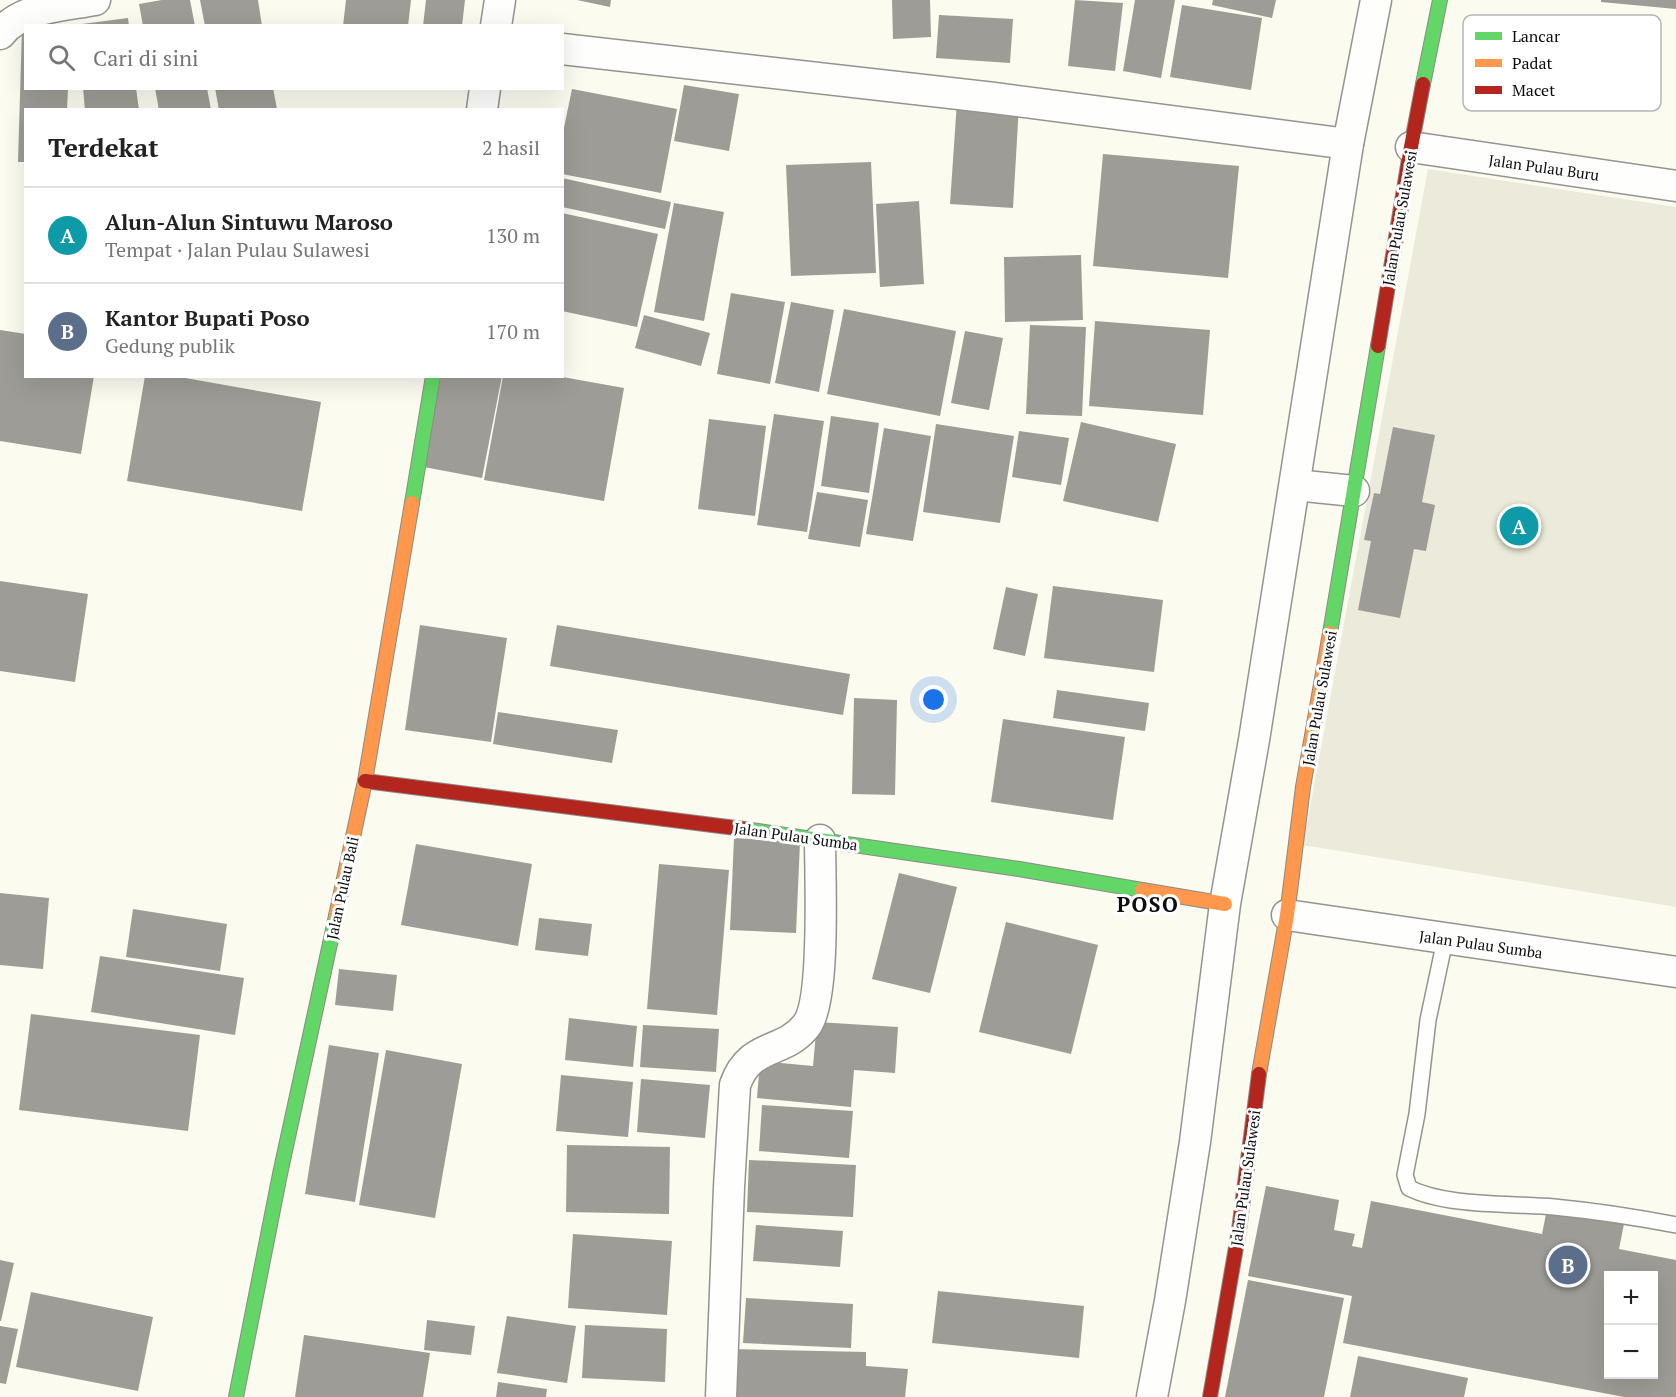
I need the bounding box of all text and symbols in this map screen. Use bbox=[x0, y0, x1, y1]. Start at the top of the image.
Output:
legend bbox=[1463, 15, 1661, 111]
search box bbox=[24, 24, 564, 90]
text: Lancar bbox=[1512, 25, 1561, 47]
icon: search bbox=[45, 41, 78, 74]
text: Cari di sini bbox=[93, 43, 199, 72]
text: Padat bbox=[1512, 52, 1553, 74]
text: Macet bbox=[1512, 79, 1555, 101]
text: Terdekat bbox=[48, 130, 159, 164]
text: 2 hasil bbox=[482, 134, 540, 161]
street label: Jalan Pulau Sulawesi bbox=[1377, 149, 1421, 287]
street label: Jalan Pulau Buru bbox=[1487, 149, 1601, 185]
text: Alun-Alun Sintuwu Maroso bbox=[105, 207, 393, 236]
text: A bbox=[60, 222, 75, 249]
text: 130 m bbox=[486, 222, 540, 249]
text: Tempat · Jalan Pulau Sulawesi bbox=[105, 236, 370, 263]
text: Kantor Bupati Poso bbox=[105, 303, 309, 332]
text: B bbox=[61, 318, 74, 345]
text: 170 m bbox=[486, 318, 540, 345]
text: Gedung publik bbox=[105, 332, 235, 359]
pin: A bbox=[1500, 504, 1538, 548]
street label: Jalan Pulau Sulawesi bbox=[1297, 629, 1341, 767]
your location bbox=[919, 685, 948, 714]
street label: Jalan Pulau Sumba bbox=[733, 817, 859, 855]
street label: Jalan Pulau Bali bbox=[321, 835, 363, 941]
district label: POSO bbox=[1117, 890, 1179, 918]
street label: Jalan Pulau Sumba bbox=[1418, 925, 1544, 963]
street label: Jalan Pulau Sulawesi bbox=[1226, 1109, 1264, 1247]
pin: B bbox=[1548, 1242, 1588, 1288]
map controls bbox=[1604, 1271, 1658, 1379]
button: + bbox=[1604, 1271, 1658, 1325]
button: − bbox=[1604, 1325, 1658, 1379]

